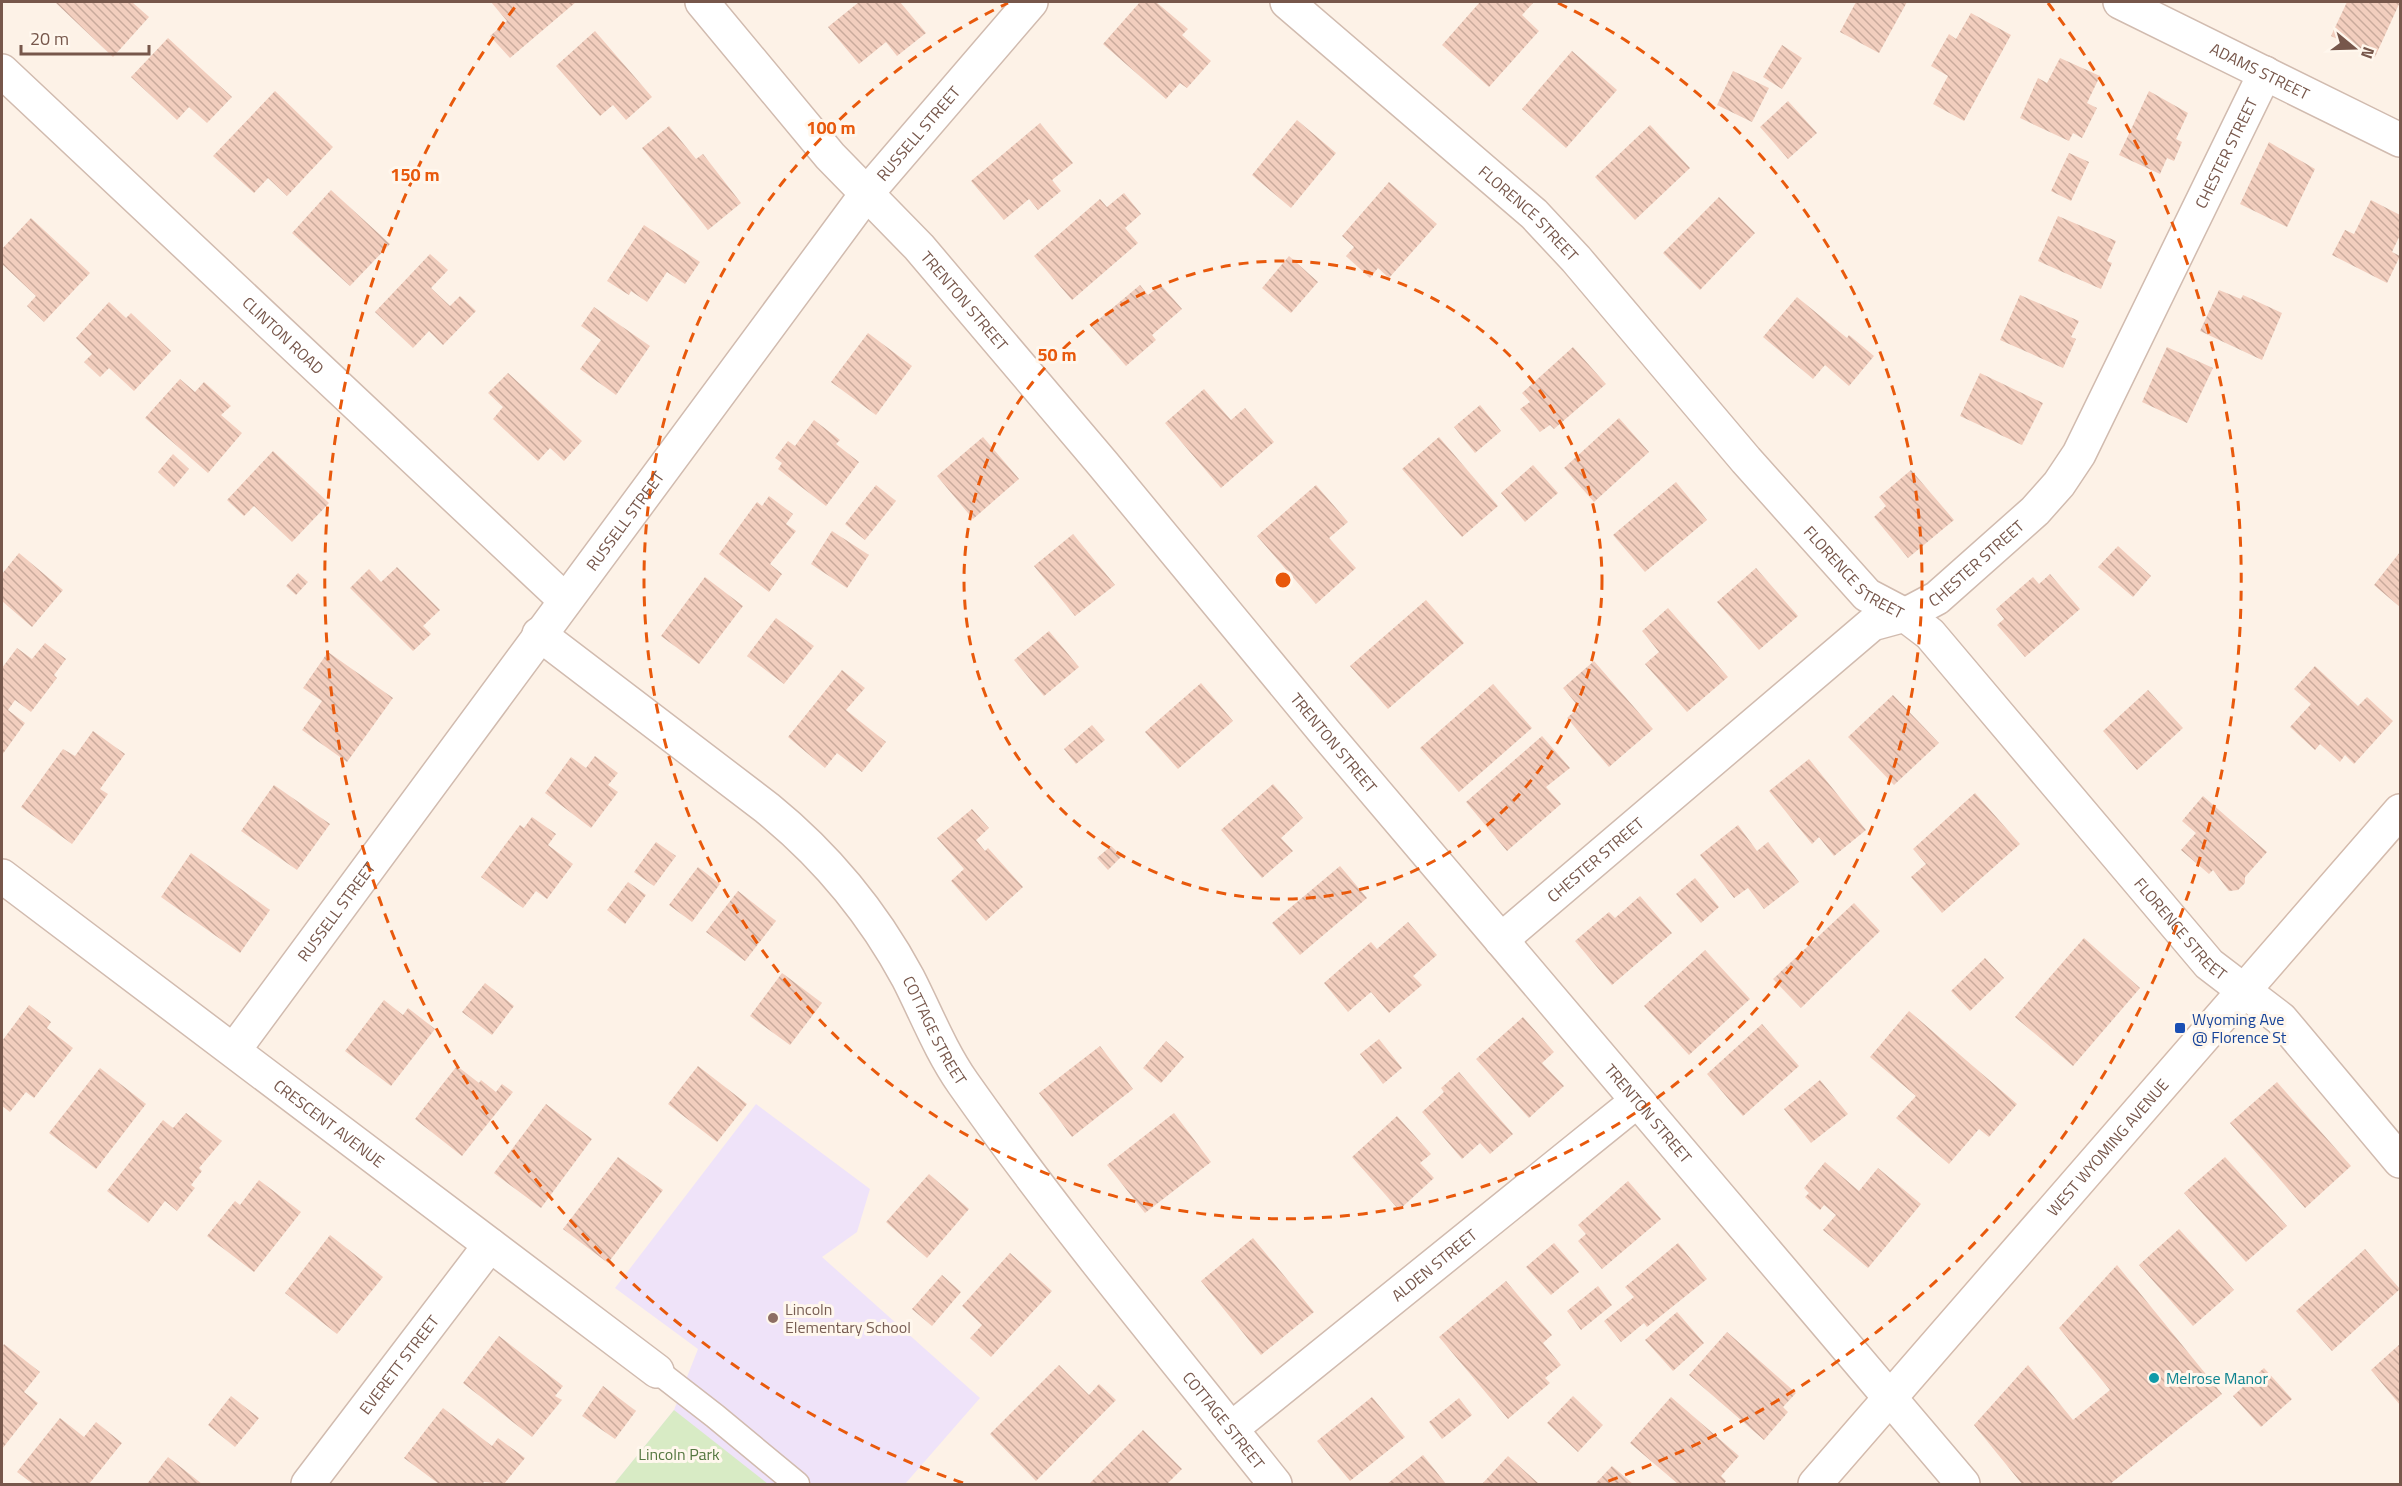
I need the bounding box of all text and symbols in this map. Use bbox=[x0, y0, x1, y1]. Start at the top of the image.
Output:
scale bar bbox=[21, 18, 148, 56]
north arrow bbox=[2324, 18, 2384, 78]
text: 20 m bbox=[30, 25, 69, 52]
street label: ADAMS STREET bbox=[2206, 36, 2314, 106]
text: N bbox=[2355, 44, 2381, 62]
street label: RUSSELL STREET bbox=[871, 80, 966, 186]
street label: CHESTER STREET bbox=[2189, 93, 2264, 213]
text: 100 m bbox=[806, 114, 856, 141]
street label: FLORENCE STREET bbox=[1473, 160, 1584, 267]
text: 150 m bbox=[390, 161, 440, 188]
street label: TRENTON STREET bbox=[915, 246, 1014, 356]
street label: CLINTON ROAD bbox=[237, 291, 330, 380]
text: 50 m bbox=[1037, 341, 1077, 368]
street label: RUSSELL STREET bbox=[580, 466, 670, 575]
street label: CHESTER STREET bbox=[1924, 514, 2030, 612]
street label: FLORENCE STREET bbox=[1798, 520, 1909, 625]
centre of rings bbox=[1273, 570, 1293, 590]
street label: TRENTON STREET bbox=[1285, 688, 1383, 798]
street label: CHESTER STREET bbox=[1542, 811, 1650, 908]
street label: RUSSELL STREET bbox=[291, 856, 381, 966]
street label: FLORENCE STREET bbox=[2129, 872, 2233, 986]
street label: COTTAGE STREET bbox=[897, 972, 973, 1090]
place label: Wyoming Ave @ Florence St bbox=[2192, 1007, 2287, 1049]
marker: Wyoming Ave @ Florence St bbox=[2173, 1021, 2187, 1035]
street label: TRENTON STREET bbox=[1599, 1058, 1698, 1169]
street label: CRESCENT AVENUE bbox=[269, 1073, 390, 1173]
street label: WEST WYOMING AVENUE bbox=[2041, 1073, 2174, 1221]
street label: ALDEN STREET bbox=[1386, 1223, 1482, 1307]
place label: Lincoln Elementary School bbox=[785, 1297, 911, 1339]
street label: EVERETT STREET bbox=[353, 1310, 445, 1419]
marker: Lincoln Elementary School bbox=[766, 1311, 780, 1325]
street label: COTTAGE STREET bbox=[1177, 1366, 1271, 1475]
place label: Melrose Manor bbox=[2166, 1366, 2268, 1390]
marker: Melrose Manor bbox=[2147, 1371, 2161, 1385]
park label: Lincoln Park bbox=[638, 1442, 720, 1466]

